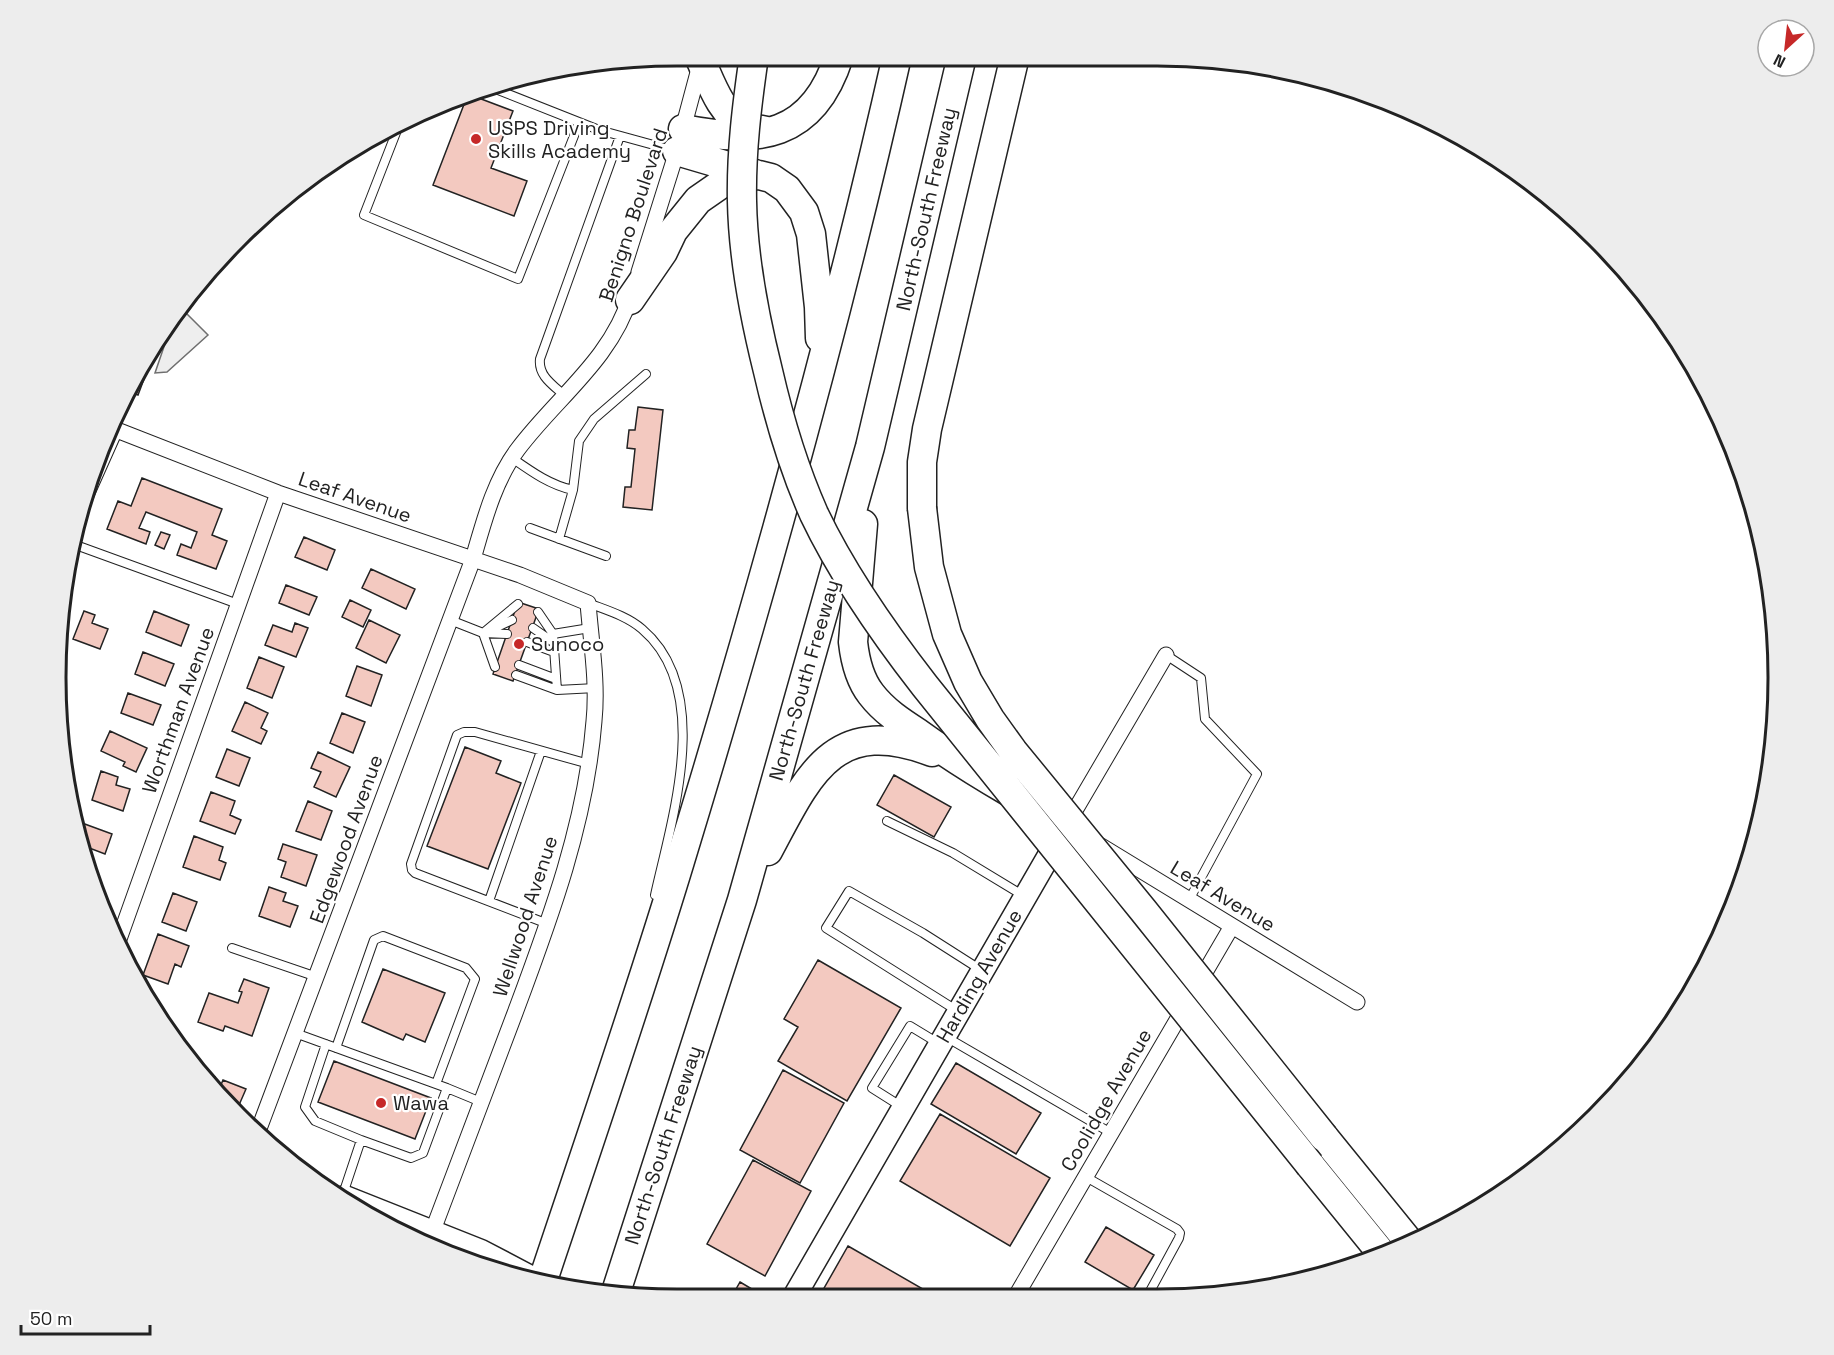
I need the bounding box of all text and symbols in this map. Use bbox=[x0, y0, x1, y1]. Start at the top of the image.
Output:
north arrow bbox=[1756, 18, 1816, 78]
text: N bbox=[1770, 49, 1789, 73]
street label: North-South Freeway bbox=[890, 105, 962, 313]
place label: USPS Driving Skills Academy bbox=[488, 115, 631, 164]
street label: Benigno Boulevard bbox=[593, 125, 673, 305]
marker: USPS Driving Skills Academy bbox=[469, 132, 483, 146]
street label: Leaf Avenue bbox=[295, 466, 415, 528]
street label: North-South Freeway bbox=[763, 576, 845, 784]
street label: Worthman Avenue bbox=[136, 623, 220, 797]
place label: Sunoco bbox=[531, 631, 604, 657]
marker: Sunoco bbox=[512, 637, 526, 651]
street label: Edgewood Avenue bbox=[303, 751, 389, 927]
street label: Wellwood Avenue bbox=[487, 832, 563, 1000]
street label: Leaf Avenue bbox=[1166, 854, 1280, 938]
street label: Harding Avenue bbox=[930, 904, 1028, 1048]
street label: Coolidge Avenue bbox=[1055, 1024, 1157, 1176]
street label: North-South Freeway bbox=[618, 1042, 708, 1248]
place label: Wawa bbox=[393, 1090, 449, 1116]
marker: Wawa bbox=[374, 1096, 388, 1110]
scale bar bbox=[21, 1298, 150, 1336]
text: 50 m bbox=[30, 1307, 72, 1330]

